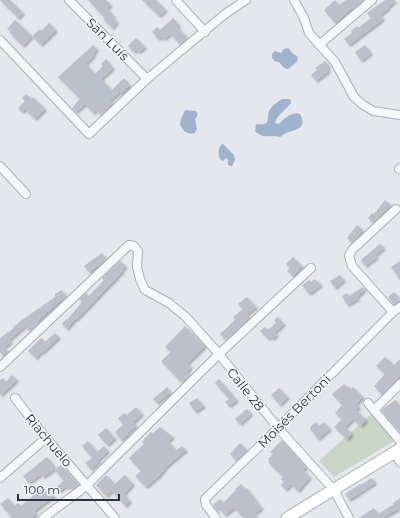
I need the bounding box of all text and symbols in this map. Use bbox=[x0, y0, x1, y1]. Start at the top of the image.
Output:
street label: San Luís bbox=[83, 14, 133, 64]
street label: Calle 28 bbox=[224, 364, 268, 414]
street label: Moisés Bertoni bbox=[254, 371, 334, 451]
street label: Riachuelo bbox=[22, 410, 76, 470]
scale bar bbox=[18, 476, 119, 502]
text: 100 m bbox=[24, 482, 60, 497]

